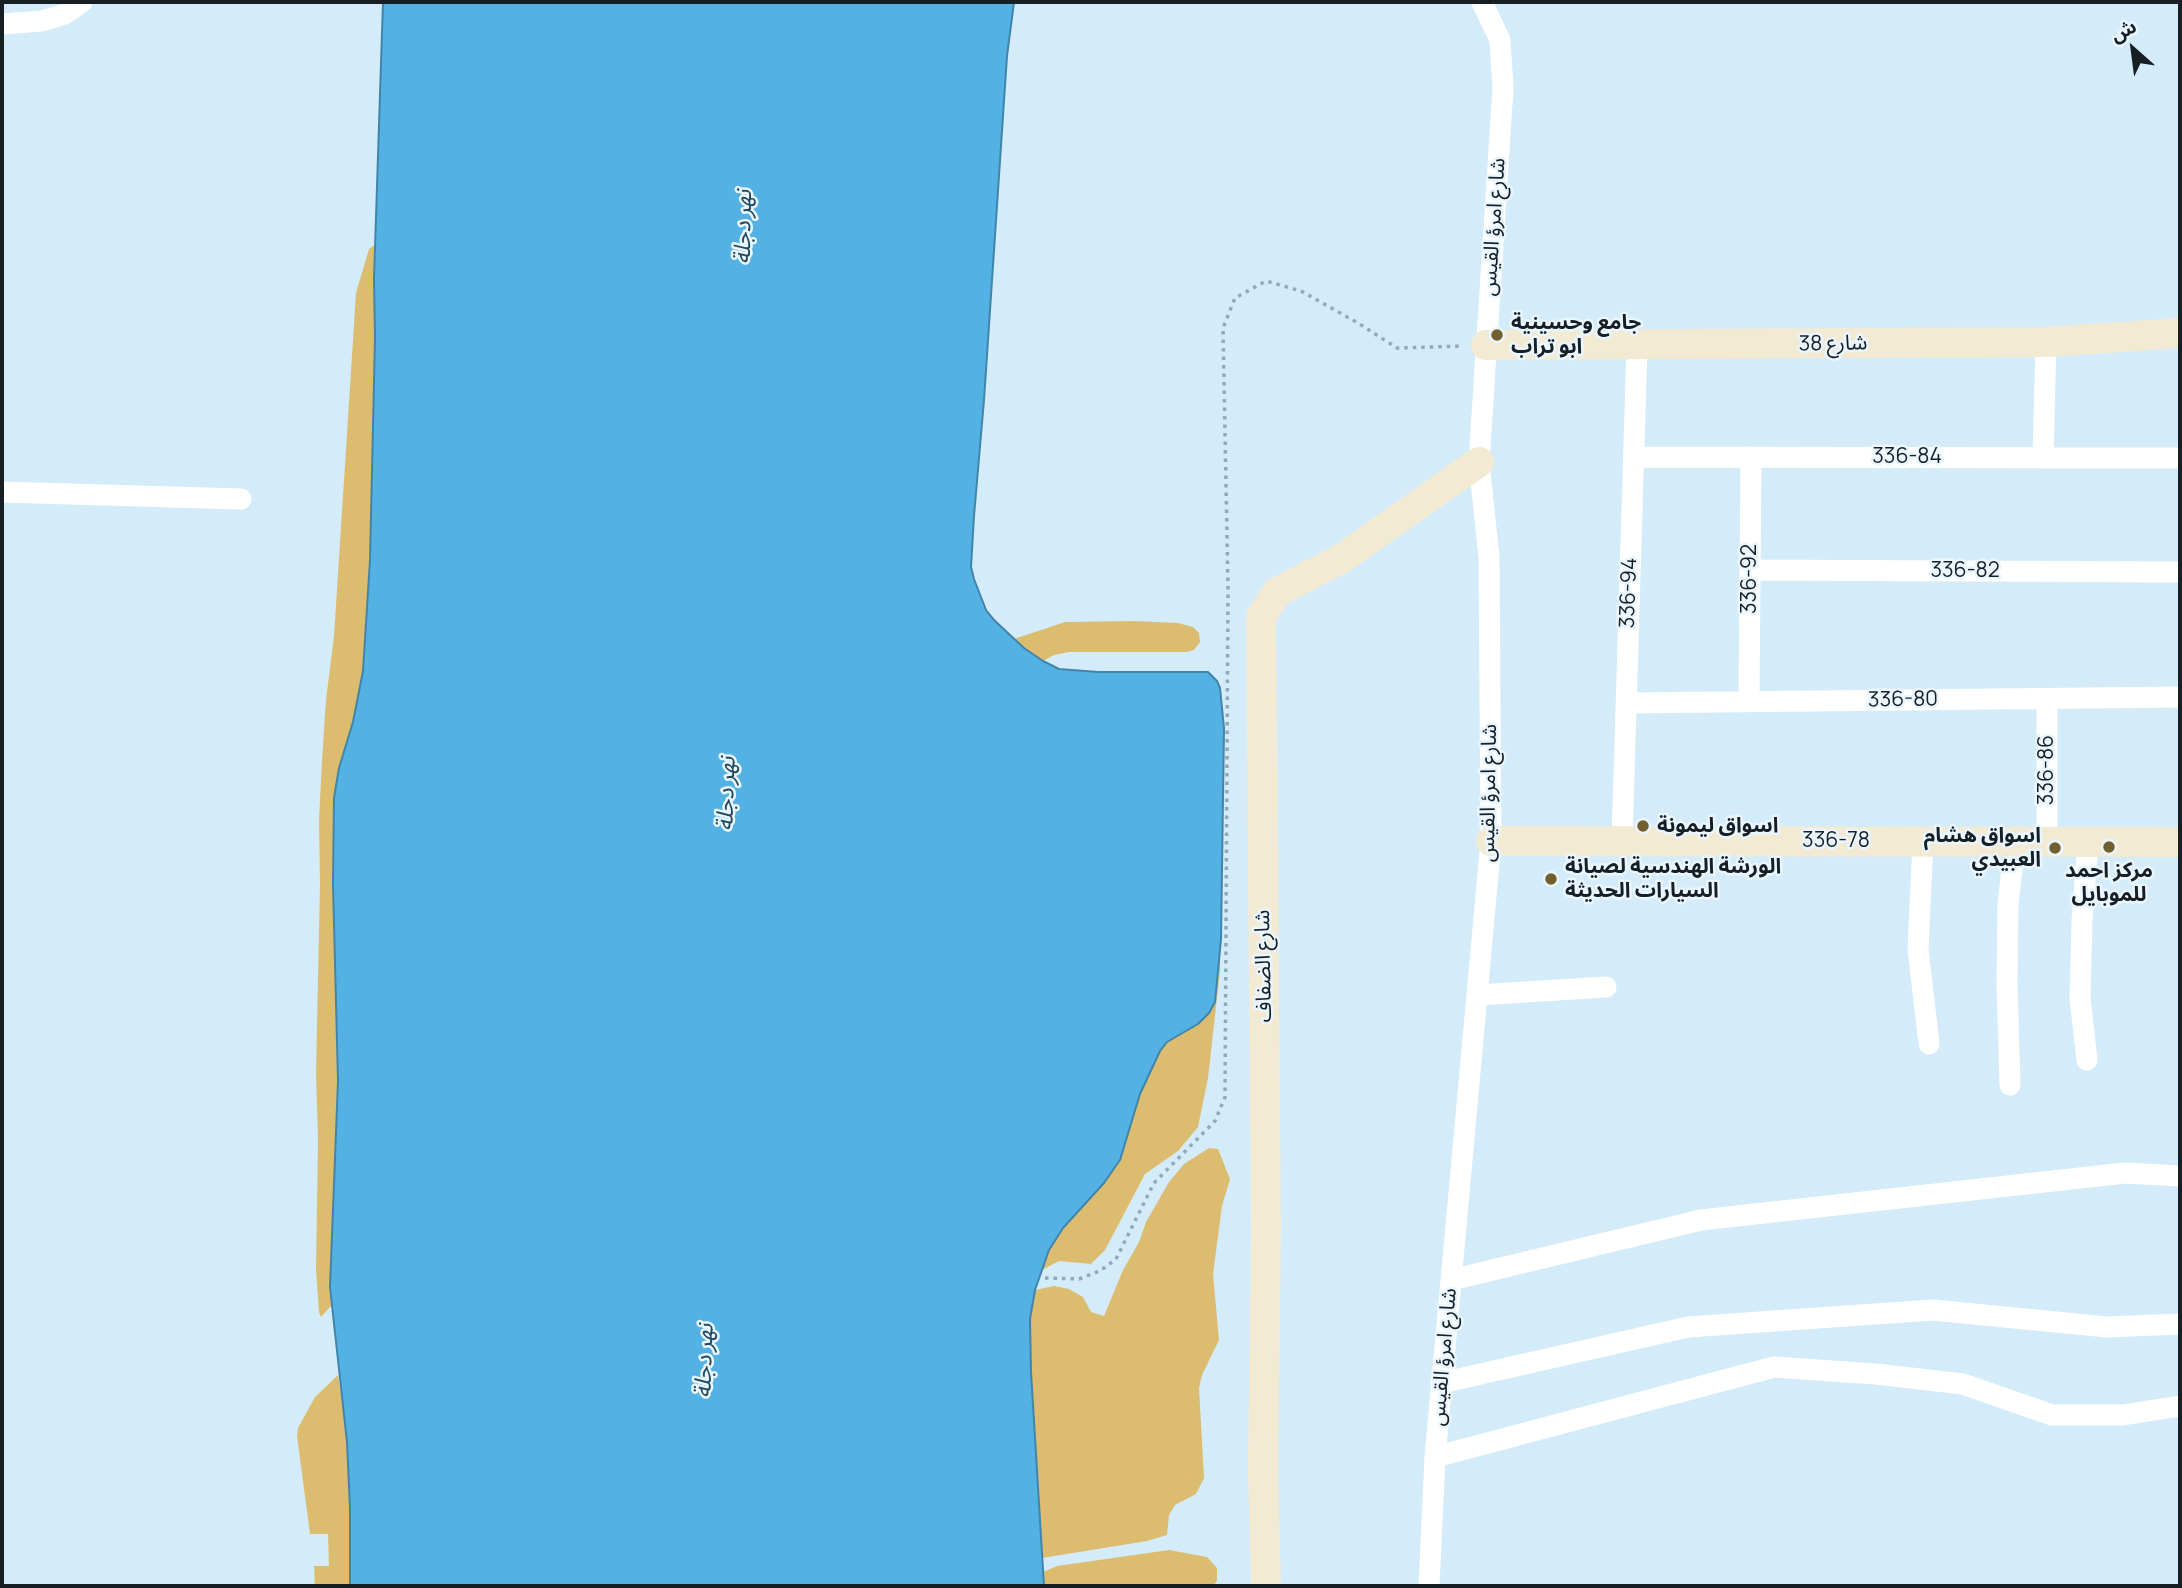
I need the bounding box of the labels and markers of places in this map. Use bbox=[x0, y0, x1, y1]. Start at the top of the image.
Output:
place label: جامع وحسينية ابو تراب bbox=[1511, 310, 1641, 360]
marker: جامع وحسينية ابو تراب bbox=[1489, 327, 1505, 343]
place label: اسواق ليمونة bbox=[1657, 813, 1778, 839]
marker: اسواق ليمونة bbox=[1635, 818, 1651, 834]
place label: اسواق هشام العبيدي bbox=[1924, 823, 2041, 873]
marker: مركز احمد للموبايل bbox=[2101, 839, 2117, 855]
marker: اسواق هشام العبيدي bbox=[2047, 840, 2063, 856]
place label: الورشة الهندسية لصيانة السيارات الحديثة bbox=[1565, 854, 1781, 904]
place label: مركز احمد للموبايل bbox=[2065, 858, 2153, 908]
marker: الورشة الهندسية لصيانة السيارات الحديثة bbox=[1543, 871, 1559, 887]

